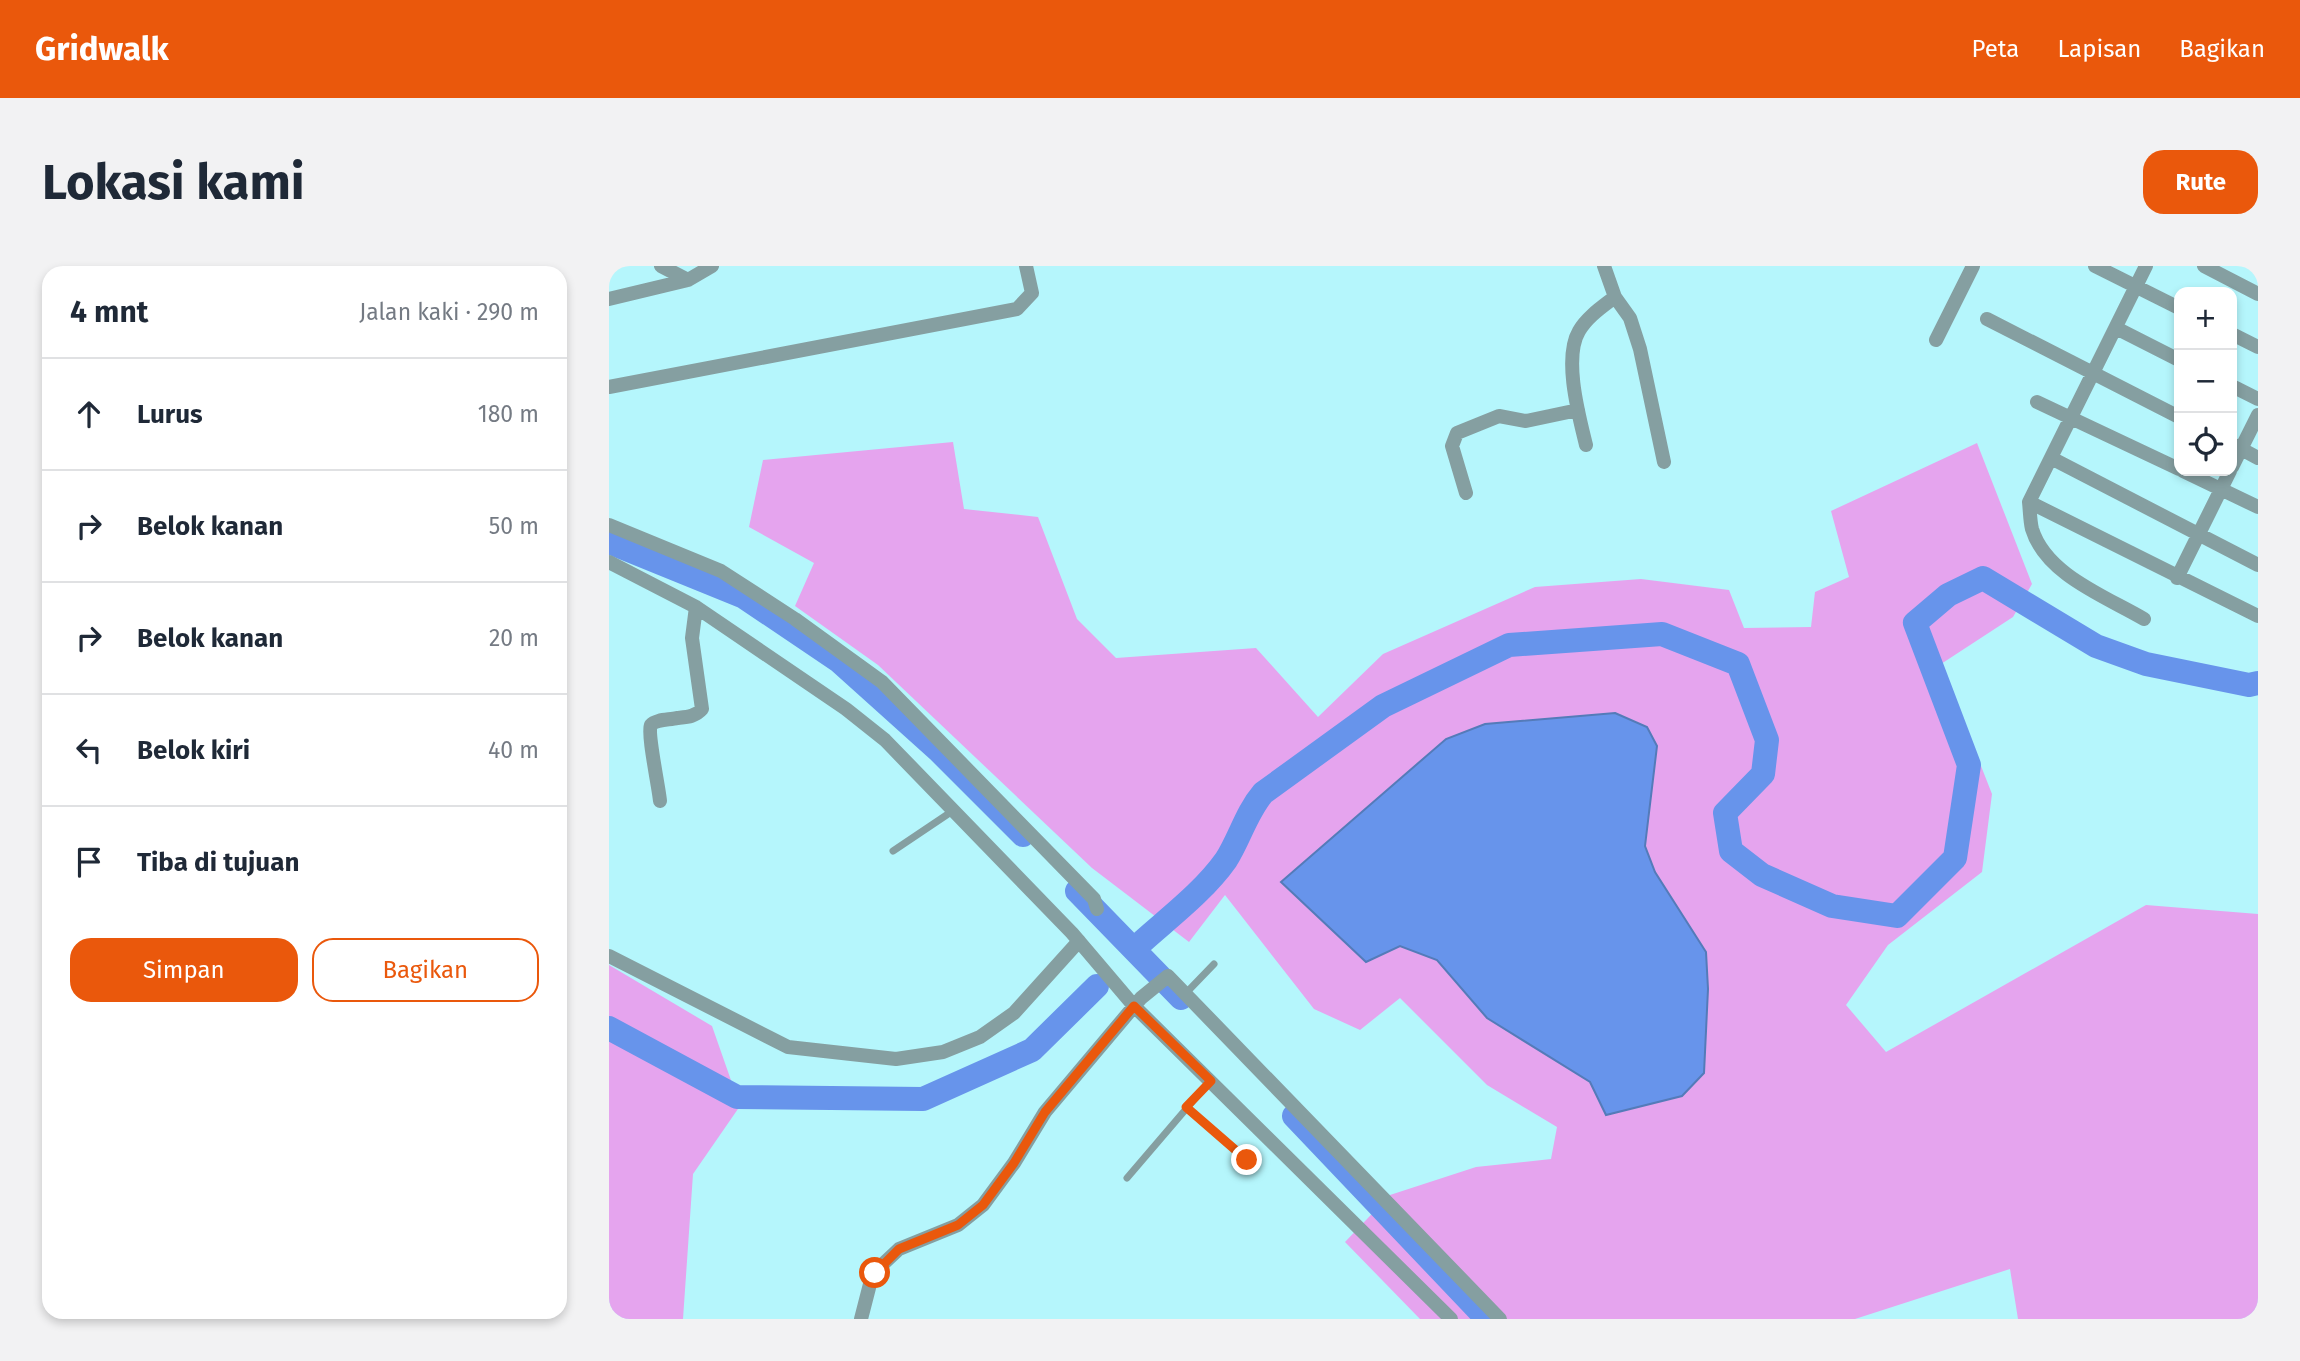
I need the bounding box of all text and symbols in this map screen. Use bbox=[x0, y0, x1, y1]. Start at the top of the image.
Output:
text: Gridwalk bbox=[35, 29, 169, 69]
text: Peta bbox=[1972, 35, 2019, 63]
text: Lapisan bbox=[2057, 35, 2141, 63]
text: Bagikan bbox=[2179, 35, 2265, 63]
button: Rute bbox=[2143, 150, 2258, 214]
text: Lokasi kami bbox=[42, 153, 305, 212]
map controls bbox=[2174, 287, 2237, 476]
button: + bbox=[2174, 287, 2237, 350]
text: 4 mnt bbox=[70, 294, 148, 330]
text: Jalan kaki · 290 m bbox=[359, 298, 539, 326]
button: − bbox=[2174, 350, 2237, 413]
icon: ahead bbox=[70, 395, 108, 433]
text: Lurus bbox=[137, 399, 203, 430]
text: 180 m bbox=[478, 400, 539, 428]
button: locate bbox=[2174, 413, 2237, 476]
icon: right bbox=[70, 507, 108, 545]
text: Belok kanan bbox=[137, 511, 283, 542]
text: 50 m bbox=[489, 512, 539, 540]
icon: right bbox=[70, 619, 108, 657]
text: Belok kanan bbox=[137, 623, 283, 654]
text: 20 m bbox=[489, 624, 539, 652]
icon: left bbox=[70, 731, 108, 769]
text: Belok kiri bbox=[137, 735, 250, 766]
text: 40 m bbox=[488, 736, 539, 764]
icon: arrive bbox=[70, 843, 108, 881]
text: Tiba di tujuan bbox=[137, 847, 299, 878]
button: Simpan bbox=[70, 938, 298, 1002]
button: Bagikan bbox=[312, 938, 539, 1002]
route end bbox=[1231, 1144, 1262, 1175]
route start bbox=[859, 1257, 890, 1288]

